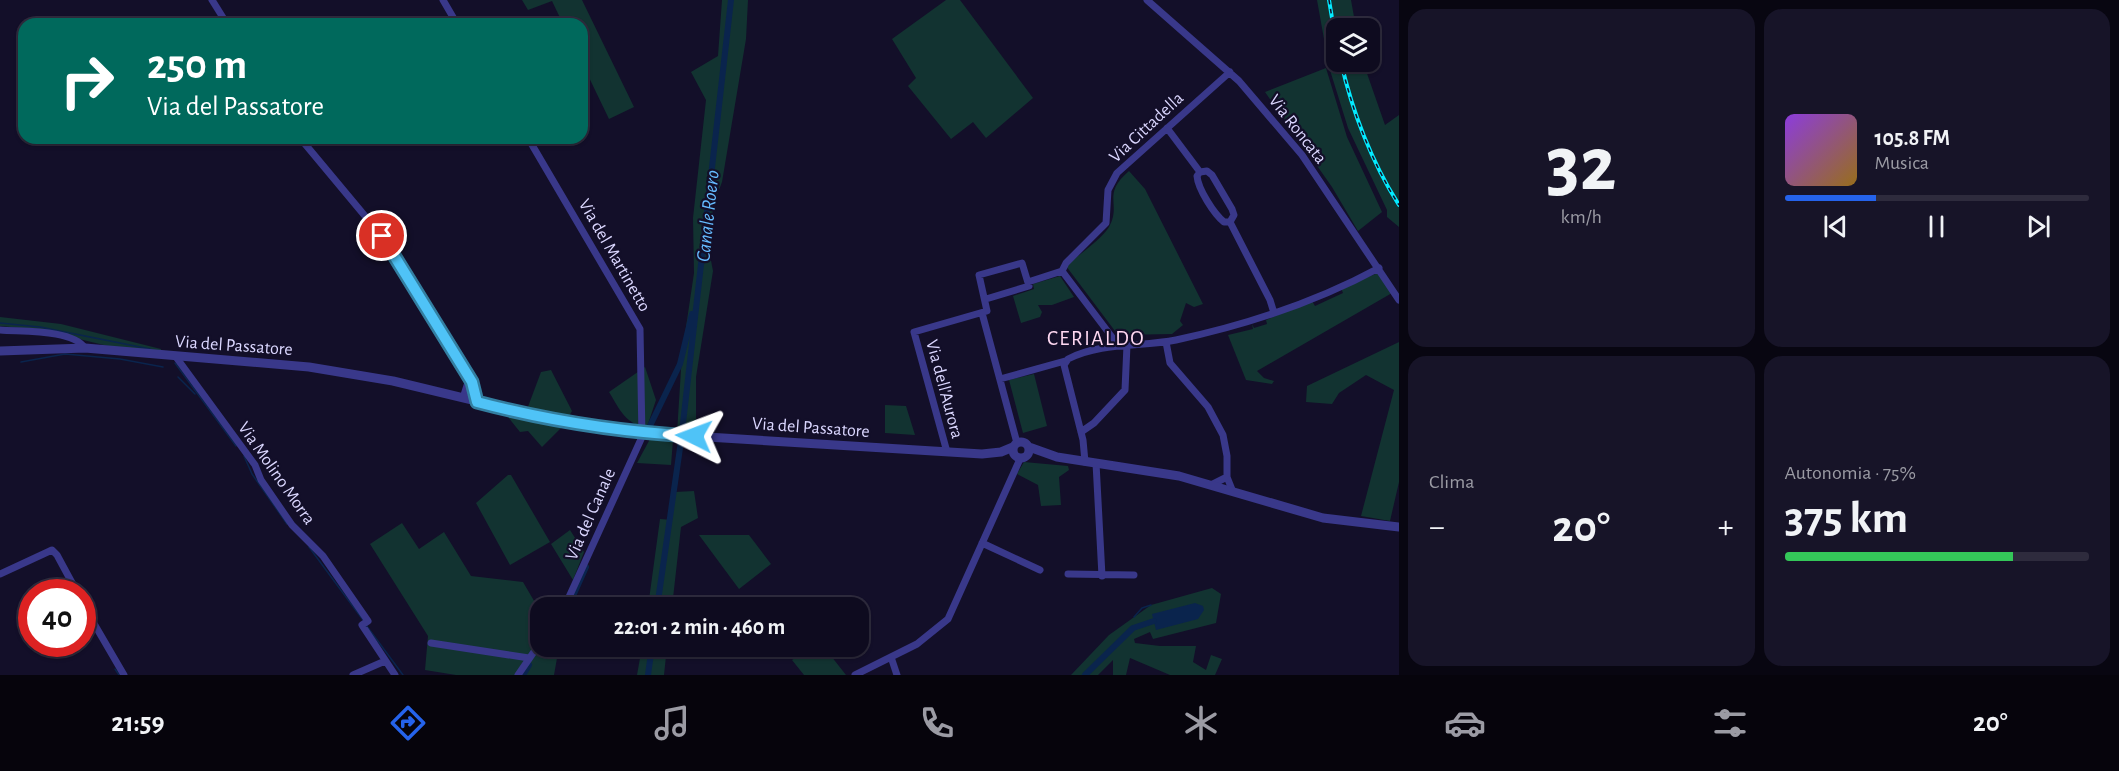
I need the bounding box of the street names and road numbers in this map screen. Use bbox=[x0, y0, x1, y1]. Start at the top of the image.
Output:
street label: Via Cittadella bbox=[1106, 89, 1187, 166]
street label: Via Roncata bbox=[1265, 92, 1330, 168]
street label: Via del Martinetto bbox=[575, 196, 654, 315]
street label: Via del Passatore bbox=[174, 333, 293, 359]
street label: Via dell'Aurora bbox=[922, 338, 966, 441]
street label: Via del Passatore bbox=[751, 415, 870, 441]
street label: Via Molino Morra bbox=[234, 419, 318, 528]
street label: Via del Canale bbox=[563, 466, 619, 563]

